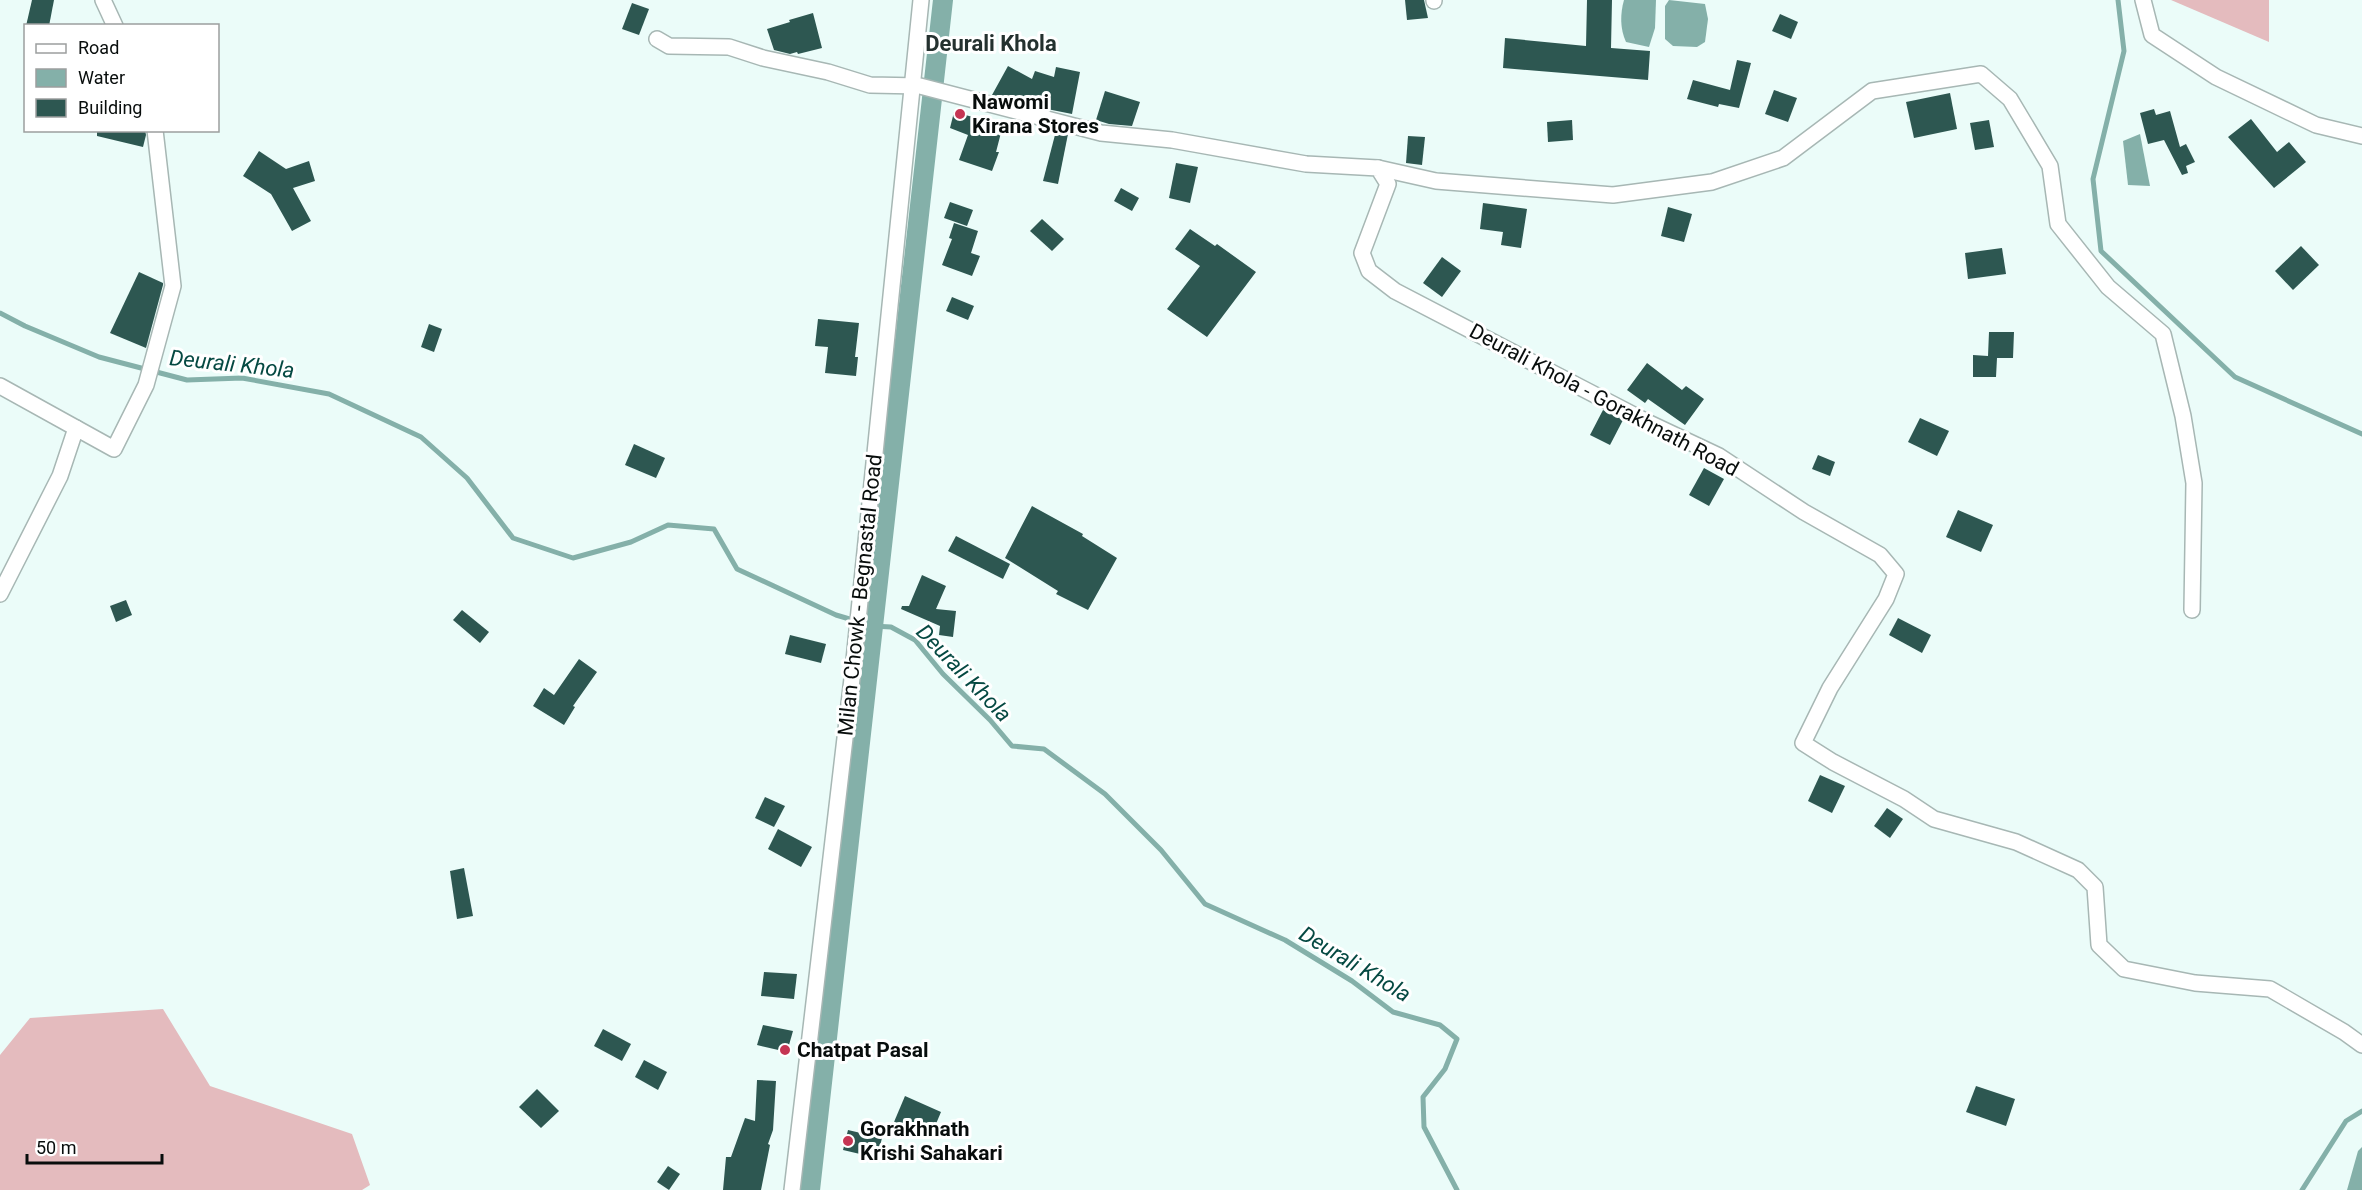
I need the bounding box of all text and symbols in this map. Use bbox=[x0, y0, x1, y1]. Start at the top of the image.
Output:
legend bbox=[24, 24, 219, 132]
district label: Deurali Khola bbox=[925, 31, 1057, 56]
text: Road bbox=[78, 37, 119, 58]
text: Water bbox=[78, 67, 125, 88]
place label: Nawomi Kirana Stores bbox=[972, 90, 1099, 138]
text: Building bbox=[78, 97, 142, 118]
marker: Nawomi Kirana Stores bbox=[953, 107, 967, 121]
street label: Deurali Khola - Gorakhnath Road bbox=[1465, 319, 1743, 481]
water label: Deurali Khola bbox=[168, 345, 296, 383]
street label: Milan Chowk - Begnastal Road bbox=[833, 453, 887, 737]
water label: Deurali Khola bbox=[911, 619, 1017, 727]
water label: Deurali Khola bbox=[1295, 921, 1415, 1007]
place label: Chatpat Pasal bbox=[797, 1038, 928, 1062]
marker: Chatpat Pasal bbox=[778, 1043, 792, 1057]
place label: Gorakhnath Krishi Sahakari bbox=[860, 1117, 1003, 1165]
scale bar bbox=[27, 1127, 162, 1165]
marker: Gorakhnath Krishi Sahakari bbox=[841, 1134, 855, 1148]
text: 50 m bbox=[36, 1137, 76, 1158]

